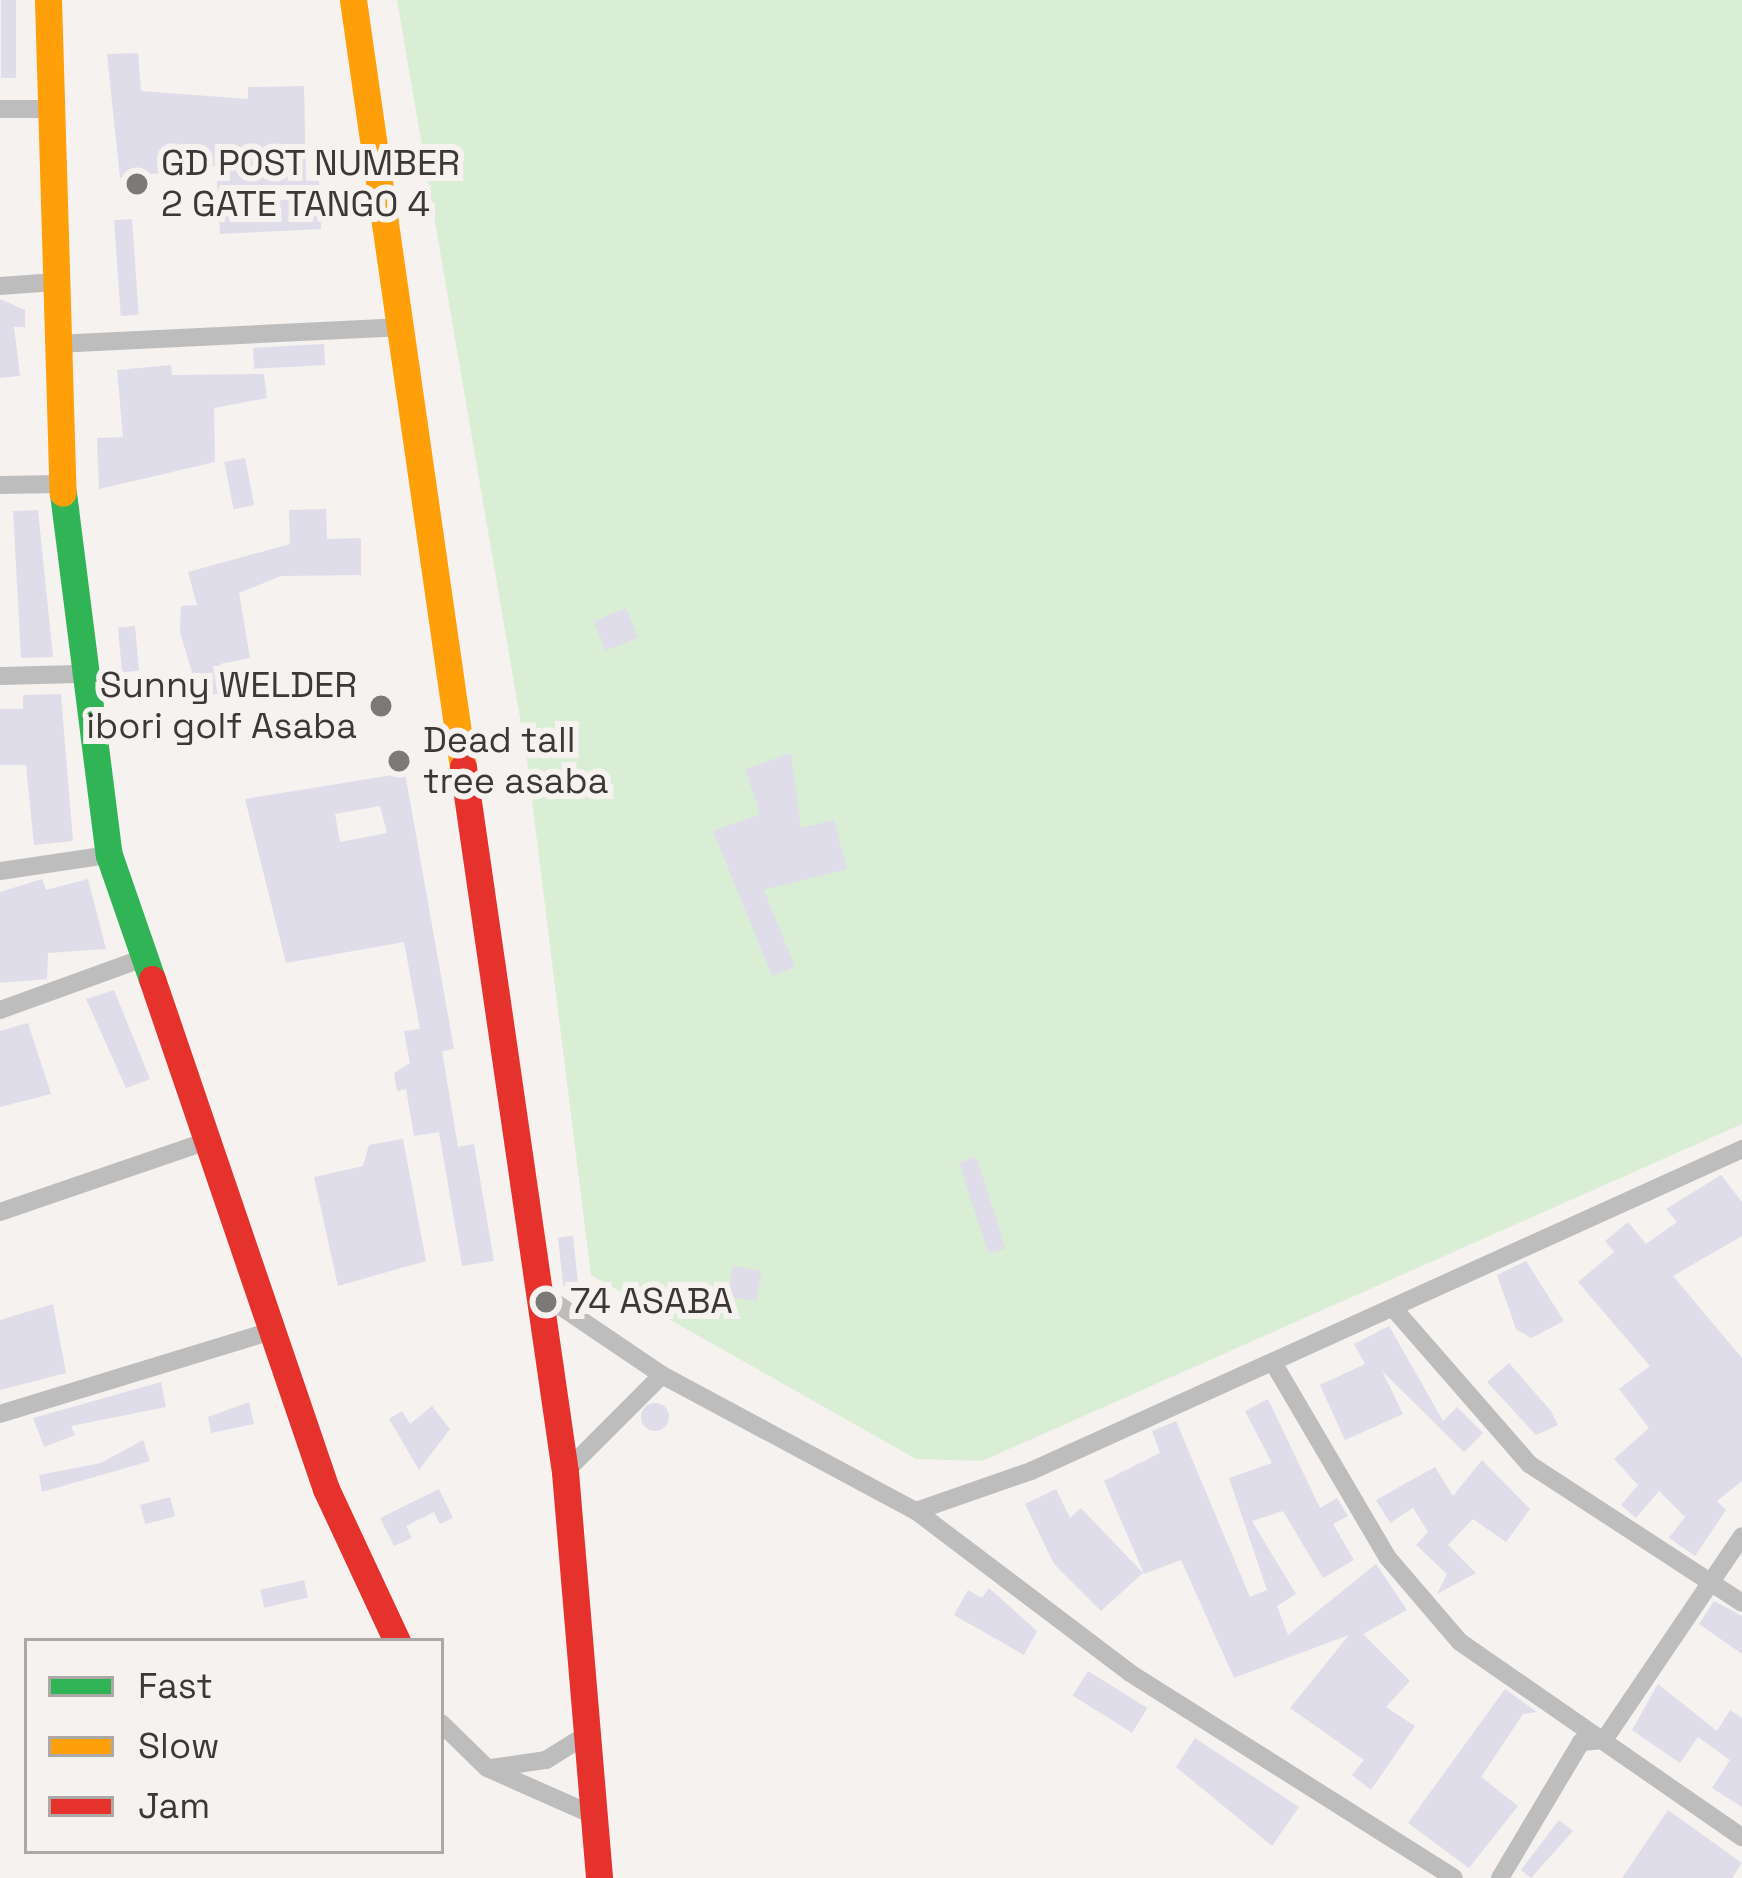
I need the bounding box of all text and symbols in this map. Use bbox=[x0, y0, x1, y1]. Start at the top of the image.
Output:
place label: GD POST NUMBER 2 GATE TANGO 4 bbox=[161, 141, 461, 226]
marker: GD POST NUMBER 2 GATE TANGO 4 bbox=[124, 171, 150, 197]
place label: Sunny WELDER ibori golf Asaba bbox=[86, 663, 357, 748]
marker: Sunny WELDER ibori golf Asaba bbox=[368, 693, 394, 719]
place label: Dead tall tree asaba bbox=[423, 718, 608, 803]
marker: Dead tall tree asaba bbox=[386, 748, 412, 774]
place label: 74 ASABA bbox=[570, 1280, 733, 1324]
marker: 74 ASABA bbox=[533, 1289, 559, 1315]
legend bbox=[24, 1638, 444, 1854]
text: Fast bbox=[138, 1663, 213, 1709]
text: Slow bbox=[138, 1723, 220, 1769]
text: Jam bbox=[138, 1783, 210, 1829]

